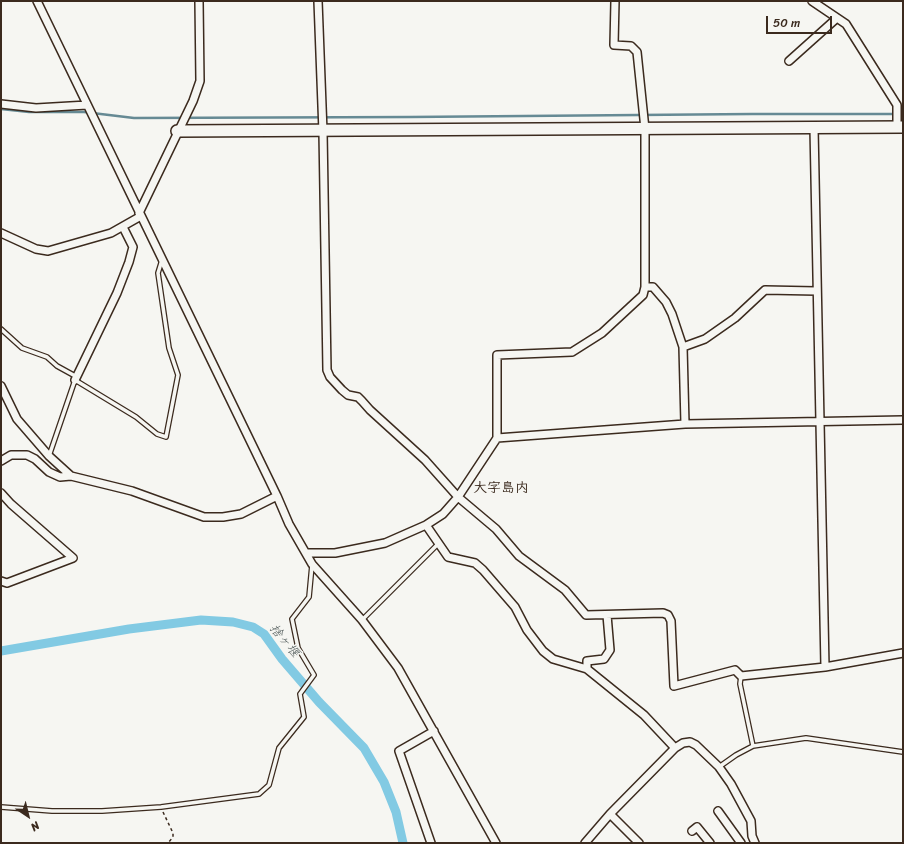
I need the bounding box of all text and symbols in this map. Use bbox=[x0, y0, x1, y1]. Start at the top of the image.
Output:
scale bar bbox=[768, 8, 834, 34]
text: 50 m bbox=[773, 12, 800, 34]
district label: 大字島内 bbox=[473, 480, 529, 496]
water label: 捨ヶ堰 bbox=[265, 621, 303, 661]
north arrow bbox=[8, 796, 48, 836]
text: N bbox=[27, 816, 44, 836]

